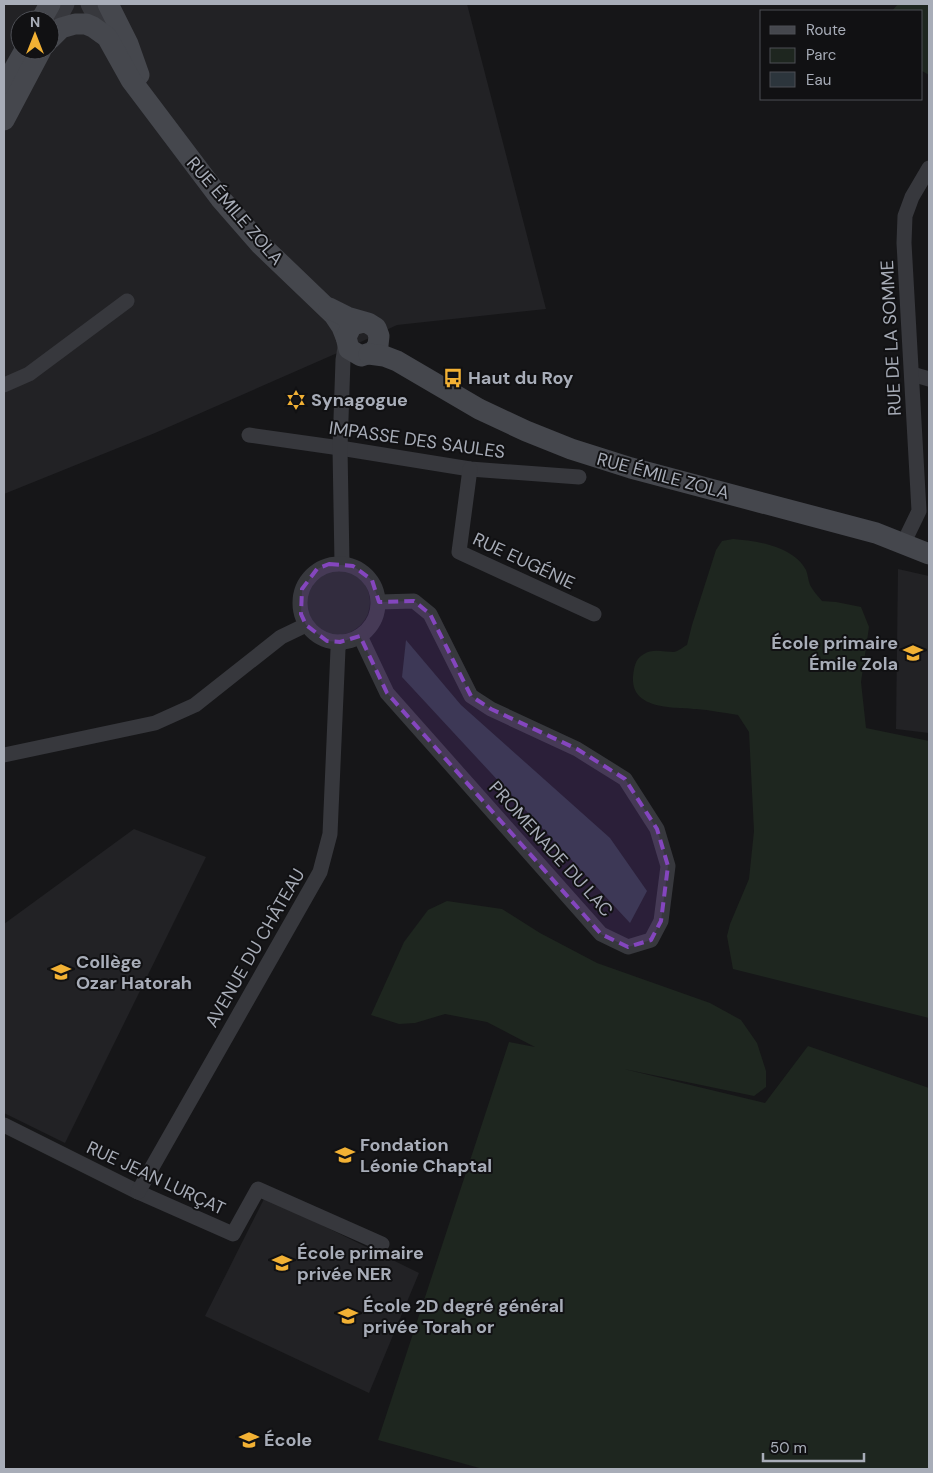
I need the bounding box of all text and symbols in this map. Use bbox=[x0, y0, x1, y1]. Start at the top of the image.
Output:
north arrow bbox=[10, 10, 60, 60]
legend bbox=[760, 10, 923, 100]
text: N bbox=[30, 13, 40, 31]
text: Route bbox=[806, 20, 846, 40]
text: Parc bbox=[806, 45, 836, 65]
text: Eau bbox=[806, 70, 831, 90]
street label: RUE ÉMILE ZOLA bbox=[181, 152, 289, 270]
street label: RUE DE LA SOMME bbox=[875, 260, 907, 416]
place label: Haut du Roy bbox=[468, 366, 574, 390]
bus stop icon: Haut du Roy bbox=[442, 367, 464, 389]
place label: Synagogue bbox=[311, 388, 408, 412]
synagogue icon: Synagogue bbox=[285, 389, 307, 411]
street label: IMPASSE DES SAULES bbox=[327, 416, 507, 464]
street label: RUE ÉMILE ZOLA bbox=[594, 447, 732, 505]
street label: RUE EUGÉNIE bbox=[469, 527, 579, 595]
place label: École primaire Émile Zola bbox=[771, 631, 898, 676]
school or university icon: École primaire Émile Zola bbox=[902, 642, 924, 664]
street label: PROMENADE DU LAC bbox=[484, 776, 618, 922]
street label: AVENUE DU CHÂTEAU bbox=[200, 864, 310, 1032]
place label: Collège Ozar Hatorah bbox=[76, 950, 192, 995]
school or university icon: Collège Ozar Hatorah bbox=[50, 961, 72, 983]
place label: Fondation Léonie Chaptal bbox=[360, 1133, 492, 1178]
street label: RUE JEAN LURÇAT bbox=[83, 1135, 229, 1221]
school or university icon: Fondation Léonie Chaptal bbox=[334, 1144, 356, 1166]
place label: École primaire privée NER bbox=[297, 1241, 424, 1286]
school or university icon: École primaire privée NER bbox=[271, 1252, 293, 1274]
place label: École 2D degré général privée Torah or bbox=[363, 1294, 564, 1339]
school or university icon: École 2D degré général privée Torah or bbox=[337, 1305, 359, 1327]
place label: École bbox=[264, 1428, 312, 1452]
school or university icon: École bbox=[238, 1429, 260, 1451]
scale bar bbox=[763, 1430, 864, 1462]
text: 50 m bbox=[770, 1438, 807, 1458]

